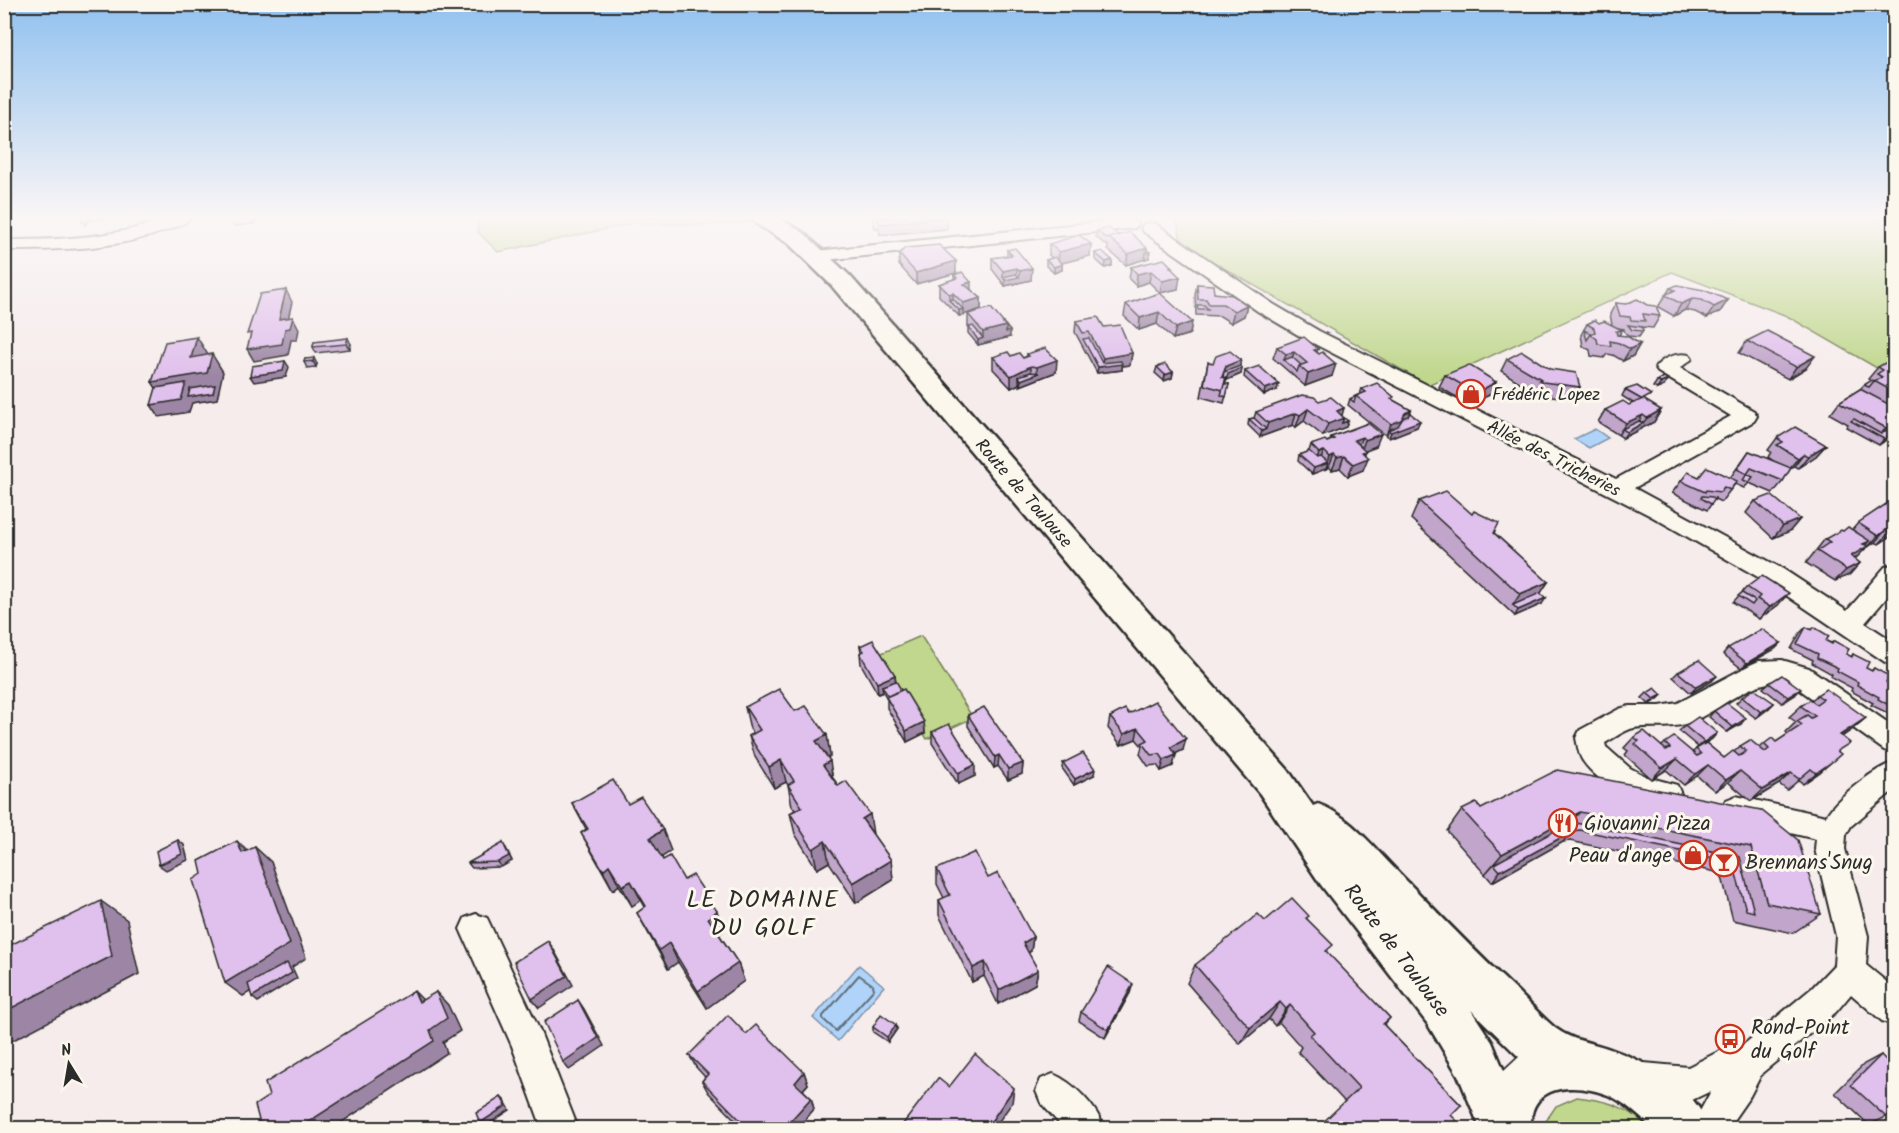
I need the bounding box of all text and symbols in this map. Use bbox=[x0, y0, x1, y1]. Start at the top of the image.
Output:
shop icon: Frédéric Lopez bbox=[1455, 378, 1487, 410]
place label: Frédéric Lopez bbox=[1492, 381, 1600, 410]
street label: Allée des Tricheries bbox=[1481, 413, 1625, 506]
street label: Route de Toulouse bbox=[967, 433, 1079, 555]
restaurant icon: Giovanni Pizza bbox=[1547, 807, 1579, 839]
place label: Giovanni Pizza bbox=[1584, 808, 1711, 841]
shop icon: Peau d'ange bbox=[1677, 839, 1709, 871]
place label: Peau d'ange bbox=[1569, 840, 1673, 873]
bar icon: Brennans'Snug bbox=[1708, 846, 1740, 878]
place label: Brennans'Snug bbox=[1745, 847, 1873, 880]
street label: Route de Toulouse bbox=[1334, 877, 1458, 1025]
district label: LE DOMAINE DU GOLF bbox=[686, 881, 840, 948]
place label: Rond-Point du Golf bbox=[1751, 1012, 1850, 1069]
bus stop icon: Rond-Point du Golf bbox=[1714, 1023, 1746, 1055]
north arrow bbox=[39, 1034, 99, 1094]
text: N bbox=[59, 1038, 74, 1064]

